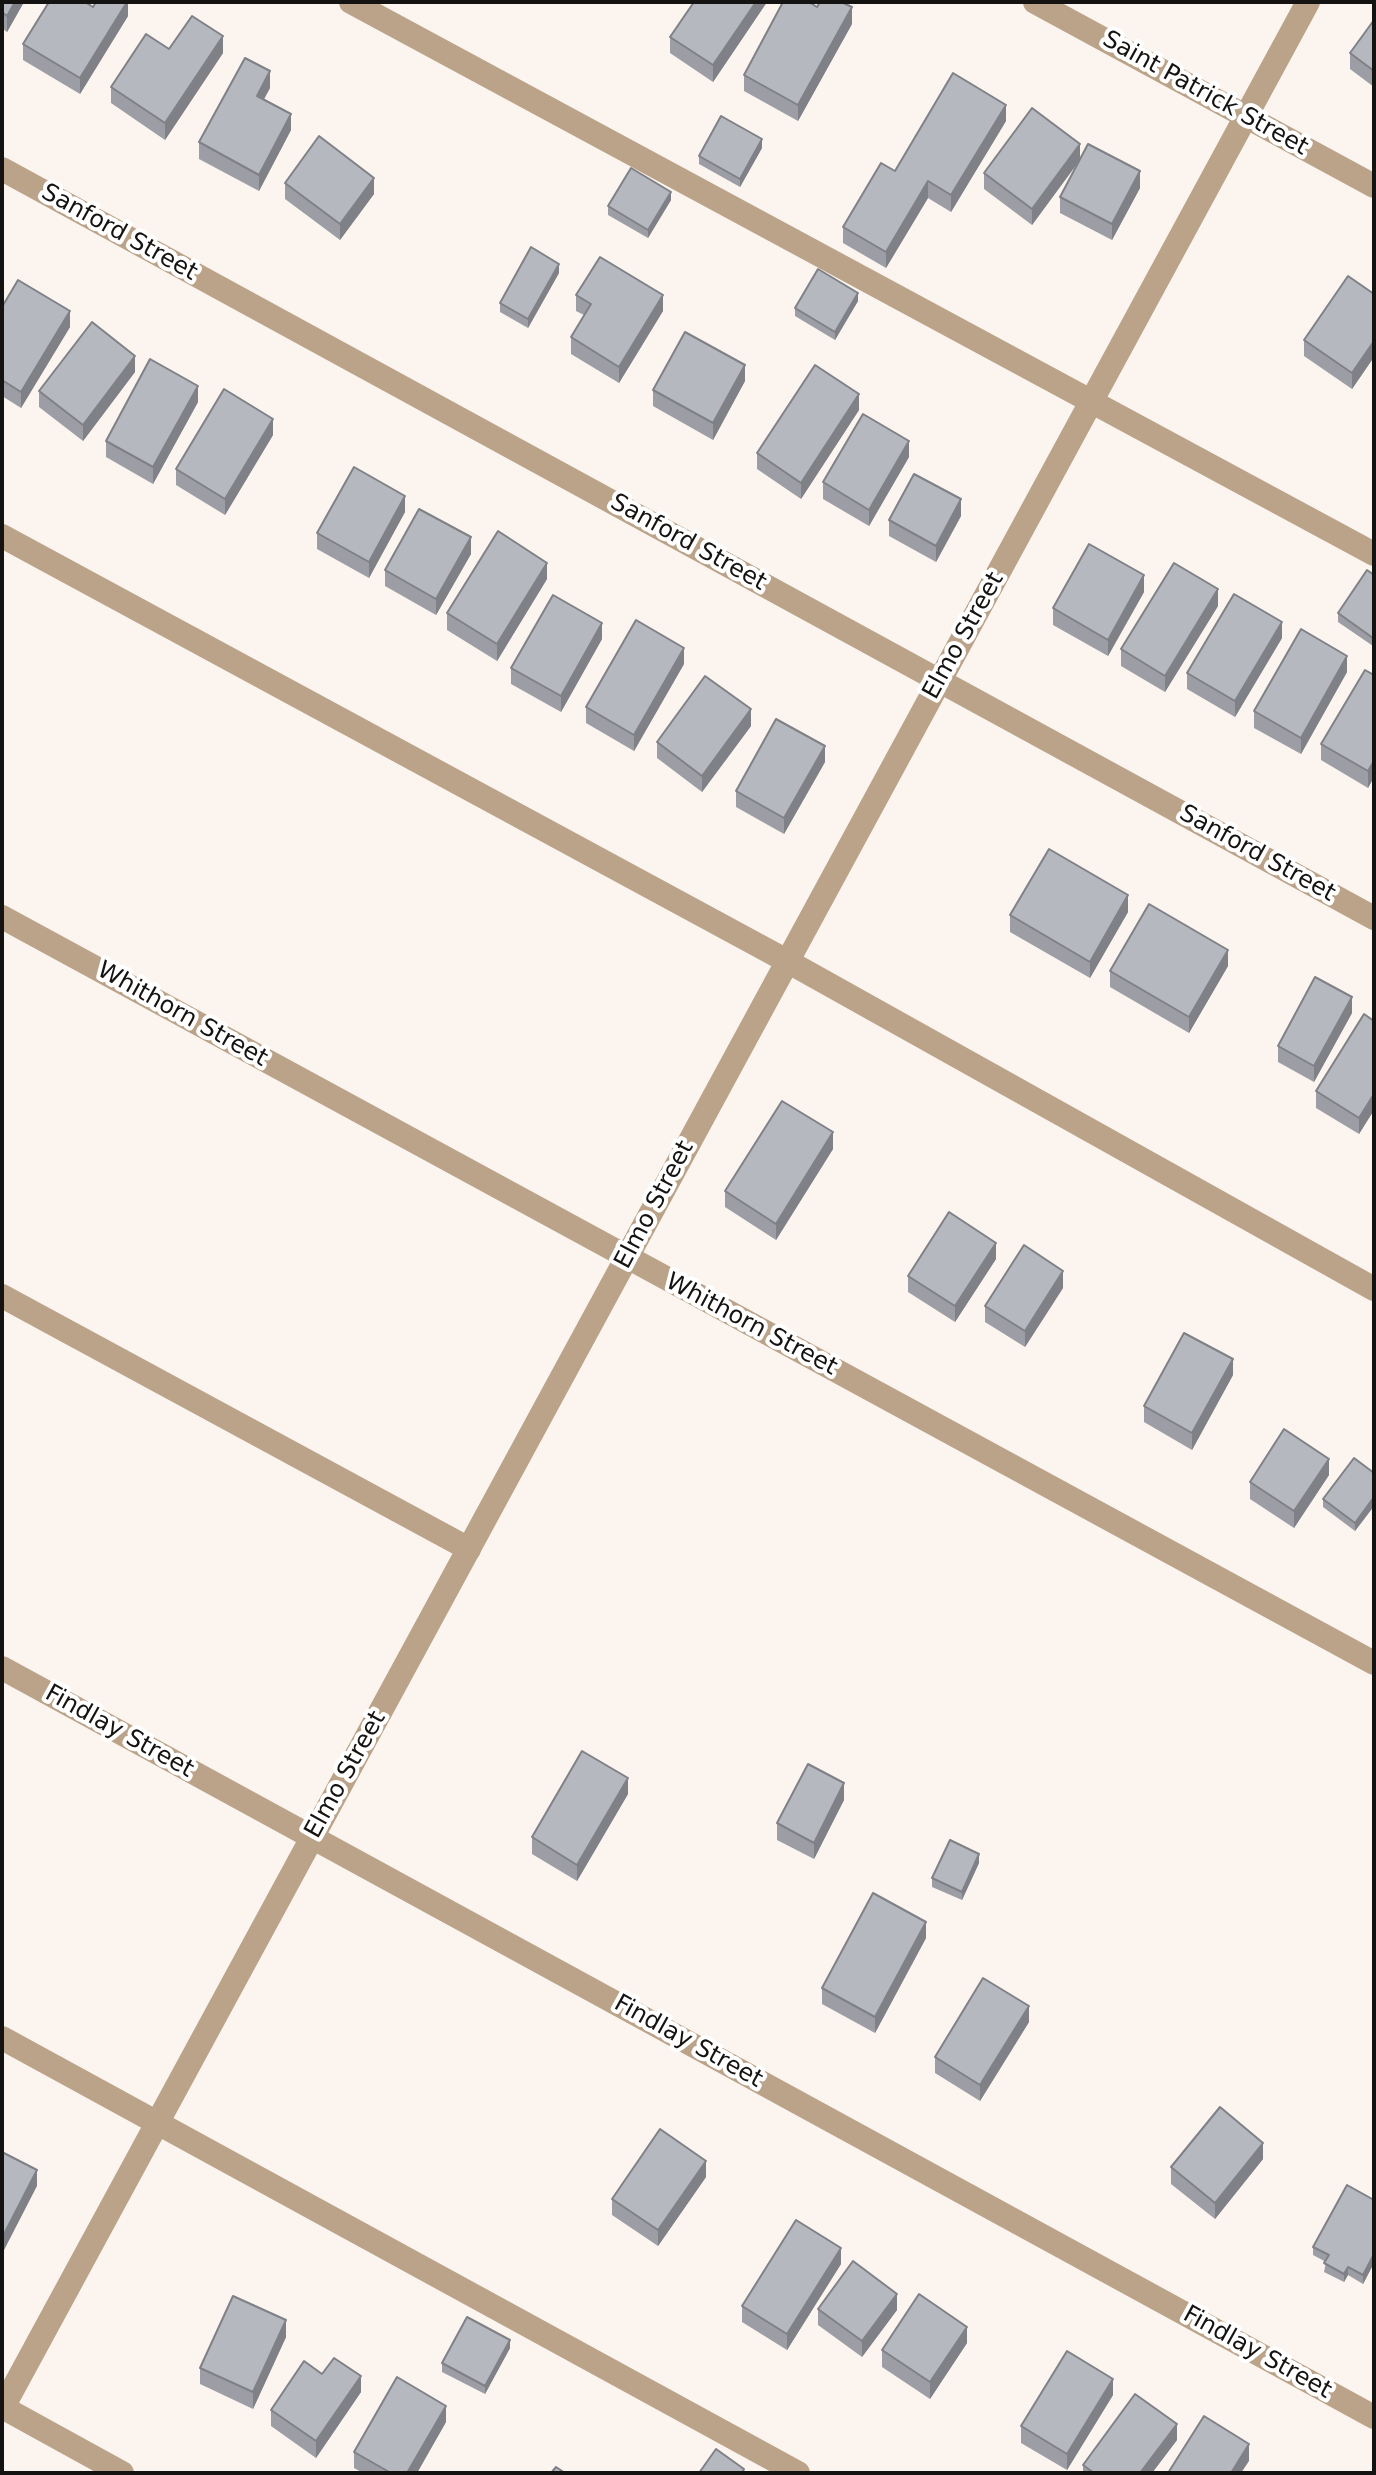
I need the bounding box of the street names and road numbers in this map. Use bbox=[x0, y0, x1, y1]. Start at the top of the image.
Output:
street label: Saint Patrick Street bbox=[1097, 26, 1313, 162]
street label: Sanford Street bbox=[36, 178, 202, 288]
street label: Sanford Street bbox=[605, 488, 771, 598]
street label: Elmo Street bbox=[917, 568, 1011, 704]
street label: Sanford Street bbox=[1174, 799, 1340, 909]
street label: Whithorn Street bbox=[92, 956, 272, 1074]
street label: Elmo Street bbox=[609, 1136, 701, 1274]
street label: Whithorn Street bbox=[660, 1268, 842, 1382]
street label: Findlay Street bbox=[40, 1679, 198, 1785]
street label: Elmo Street bbox=[299, 1707, 393, 1843]
street label: Findlay Street bbox=[609, 1989, 767, 2095]
street label: Findlay Street bbox=[1178, 2300, 1336, 2406]

